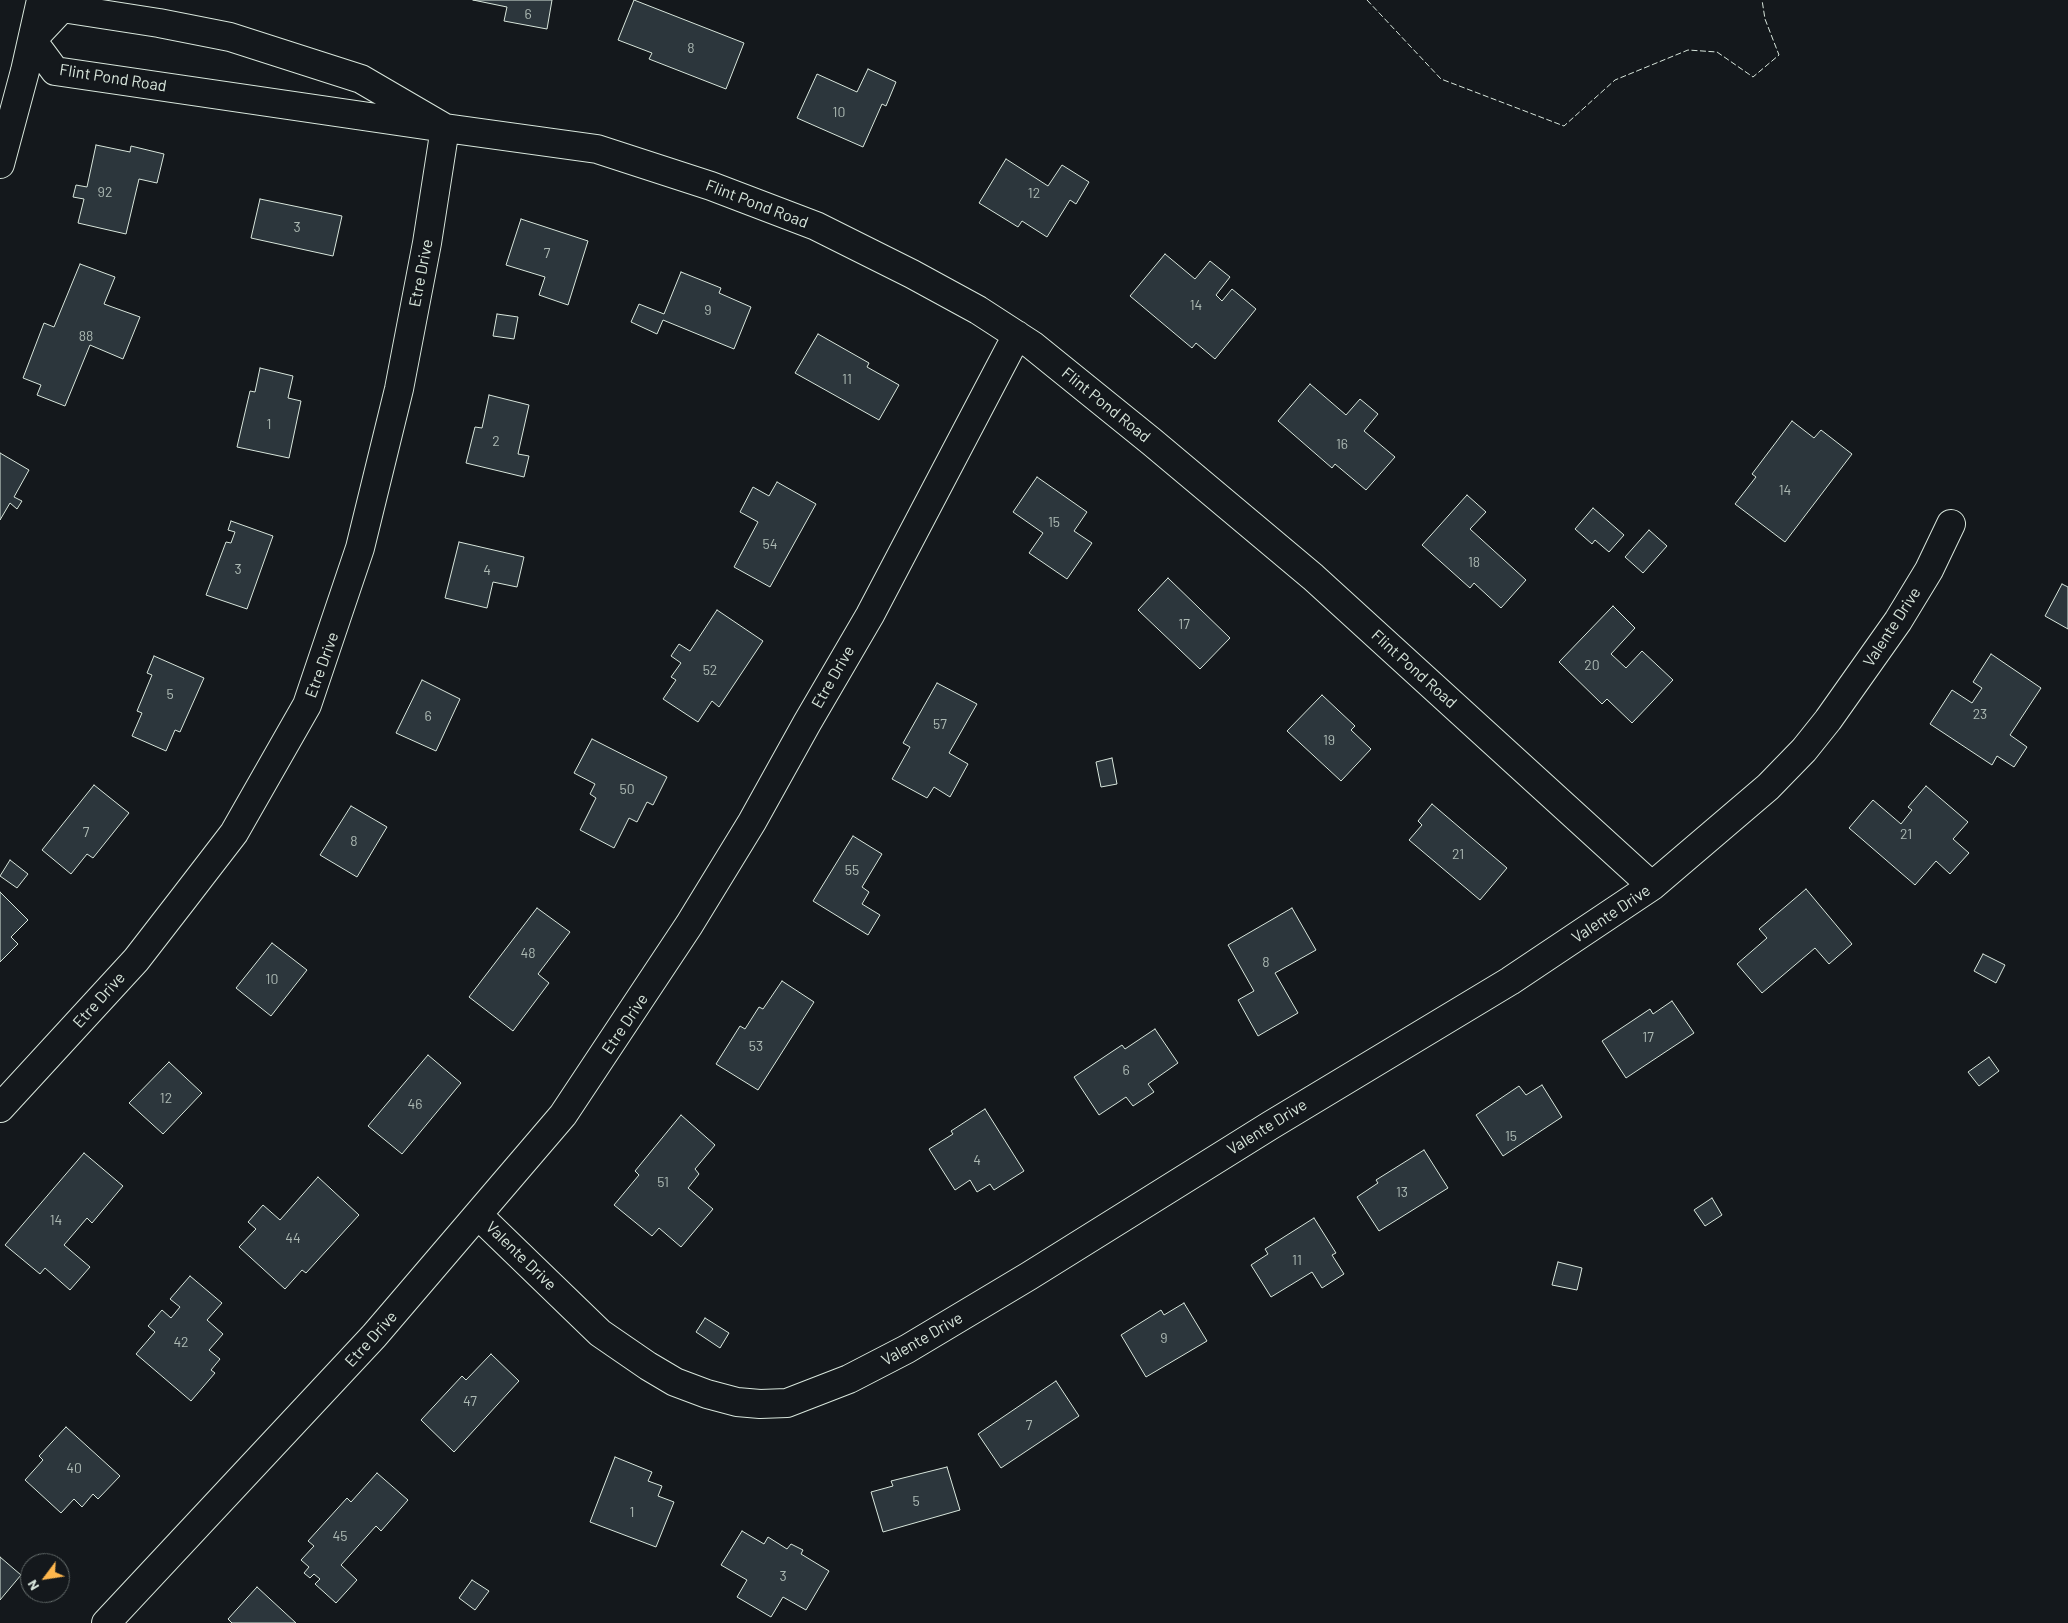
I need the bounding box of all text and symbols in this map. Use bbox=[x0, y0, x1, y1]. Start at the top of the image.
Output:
house number: 6 bbox=[524, 6, 532, 22]
house number: 8 bbox=[687, 40, 695, 56]
street label: Flint Pond Road bbox=[58, 60, 168, 96]
house number: 10 bbox=[833, 104, 845, 120]
street label: Flint Pond Road bbox=[703, 176, 811, 232]
house number: 92 bbox=[98, 184, 112, 200]
house number: 12 bbox=[1028, 185, 1040, 201]
house number: 3 bbox=[293, 219, 301, 235]
street label: Etre Drive bbox=[405, 237, 437, 309]
house number: 7 bbox=[544, 245, 550, 261]
house number: 14 bbox=[1190, 297, 1202, 313]
house number: 9 bbox=[704, 302, 712, 318]
house number: 88 bbox=[79, 328, 93, 344]
street label: Flint Pond Road bbox=[1058, 363, 1154, 447]
house number: 11 bbox=[842, 371, 852, 387]
house number: 1 bbox=[267, 416, 271, 432]
house number: 2 bbox=[492, 433, 500, 449]
house number: 16 bbox=[1336, 436, 1348, 452]
house number: 14 bbox=[1779, 482, 1791, 498]
house number: 15 bbox=[1048, 514, 1060, 530]
house number: 54 bbox=[763, 536, 777, 552]
house number: 18 bbox=[1468, 554, 1480, 570]
house number: 3 bbox=[234, 561, 242, 577]
house number: 4 bbox=[483, 562, 491, 578]
street label: Valente Drive bbox=[1859, 584, 1925, 670]
house number: 17 bbox=[1178, 616, 1190, 632]
street label: Flint Pond Road bbox=[1367, 626, 1461, 712]
street label: Etre Drive bbox=[301, 629, 343, 701]
street label: Etre Drive bbox=[808, 642, 858, 712]
house number: 20 bbox=[1584, 657, 1600, 673]
house number: 52 bbox=[703, 662, 717, 678]
house number: 5 bbox=[166, 686, 174, 702]
house number: 23 bbox=[1973, 706, 1987, 722]
house number: 6 bbox=[424, 708, 432, 724]
house number: 57 bbox=[933, 716, 947, 732]
house number: 19 bbox=[1323, 732, 1335, 748]
house number: 50 bbox=[619, 781, 635, 797]
house number: 7 bbox=[83, 824, 89, 840]
house number: 21 bbox=[1900, 826, 1912, 842]
house number: 8 bbox=[350, 833, 358, 849]
house number: 21 bbox=[1452, 846, 1464, 862]
house number: 55 bbox=[845, 862, 859, 878]
street label: Valente Drive bbox=[1568, 881, 1654, 947]
house number: 48 bbox=[520, 945, 536, 961]
house number: 8 bbox=[1262, 954, 1270, 970]
street label: Etre Drive bbox=[69, 968, 129, 1032]
house number: 10 bbox=[266, 971, 278, 987]
street label: Etre Drive bbox=[598, 990, 652, 1058]
house number: 17 bbox=[1642, 1029, 1654, 1045]
house number: 53 bbox=[749, 1038, 763, 1054]
house number: 6 bbox=[1122, 1062, 1130, 1078]
house number: 12 bbox=[160, 1090, 172, 1106]
street label: Valente Drive bbox=[1223, 1095, 1311, 1159]
house number: 46 bbox=[408, 1096, 422, 1112]
house number: 15 bbox=[1505, 1128, 1517, 1144]
house number: 4 bbox=[973, 1152, 981, 1168]
house number: 51 bbox=[657, 1174, 669, 1190]
house number: 13 bbox=[1396, 1184, 1408, 1200]
house number: 14 bbox=[50, 1212, 62, 1228]
street label: Valente Drive bbox=[482, 1218, 560, 1294]
house number: 44 bbox=[285, 1230, 301, 1246]
house number: 11 bbox=[1292, 1252, 1302, 1268]
street label: Etre Drive bbox=[341, 1307, 401, 1371]
street label: Valente Drive bbox=[878, 1308, 966, 1370]
house number: 9 bbox=[1160, 1330, 1168, 1346]
house number: 42 bbox=[173, 1334, 189, 1350]
house number: 47 bbox=[463, 1393, 477, 1409]
house number: 7 bbox=[1026, 1417, 1032, 1433]
house number: 40 bbox=[66, 1460, 82, 1476]
house number: 5 bbox=[912, 1493, 920, 1509]
house number: 1 bbox=[630, 1504, 634, 1520]
house number: 45 bbox=[333, 1528, 347, 1544]
north arrow bbox=[20, 1553, 70, 1603]
house number: 3 bbox=[779, 1568, 787, 1584]
text: N bbox=[23, 1577, 42, 1594]

